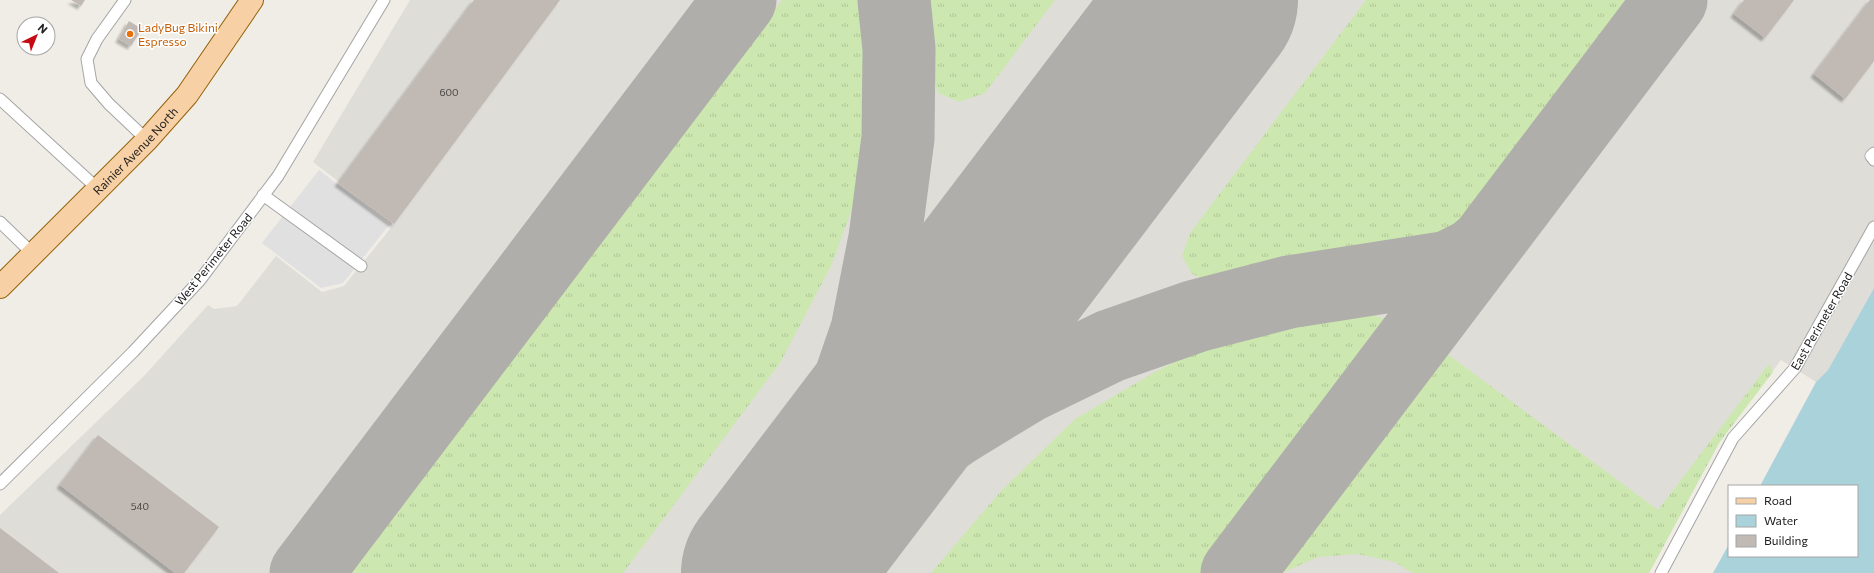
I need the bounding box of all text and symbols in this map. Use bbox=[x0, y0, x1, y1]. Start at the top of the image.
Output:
north arrow bbox=[16, 16, 56, 56]
place label: LadyBug Bikini Espresso bbox=[138, 20, 218, 48]
text: N bbox=[36, 21, 51, 36]
marker: LadyBug Bikini Espresso bbox=[125, 29, 135, 39]
house number: 600 bbox=[439, 86, 459, 98]
street label: Rainier Avenue North bbox=[90, 104, 180, 197]
street label: West Perimeter Road bbox=[171, 210, 255, 308]
street label: East Perimeter Road bbox=[1787, 270, 1855, 372]
legend bbox=[1728, 485, 1858, 557]
text: Road bbox=[1764, 493, 1792, 507]
house number: 540 bbox=[131, 500, 149, 512]
text: Water bbox=[1764, 513, 1798, 527]
text: Building bbox=[1764, 533, 1808, 547]

